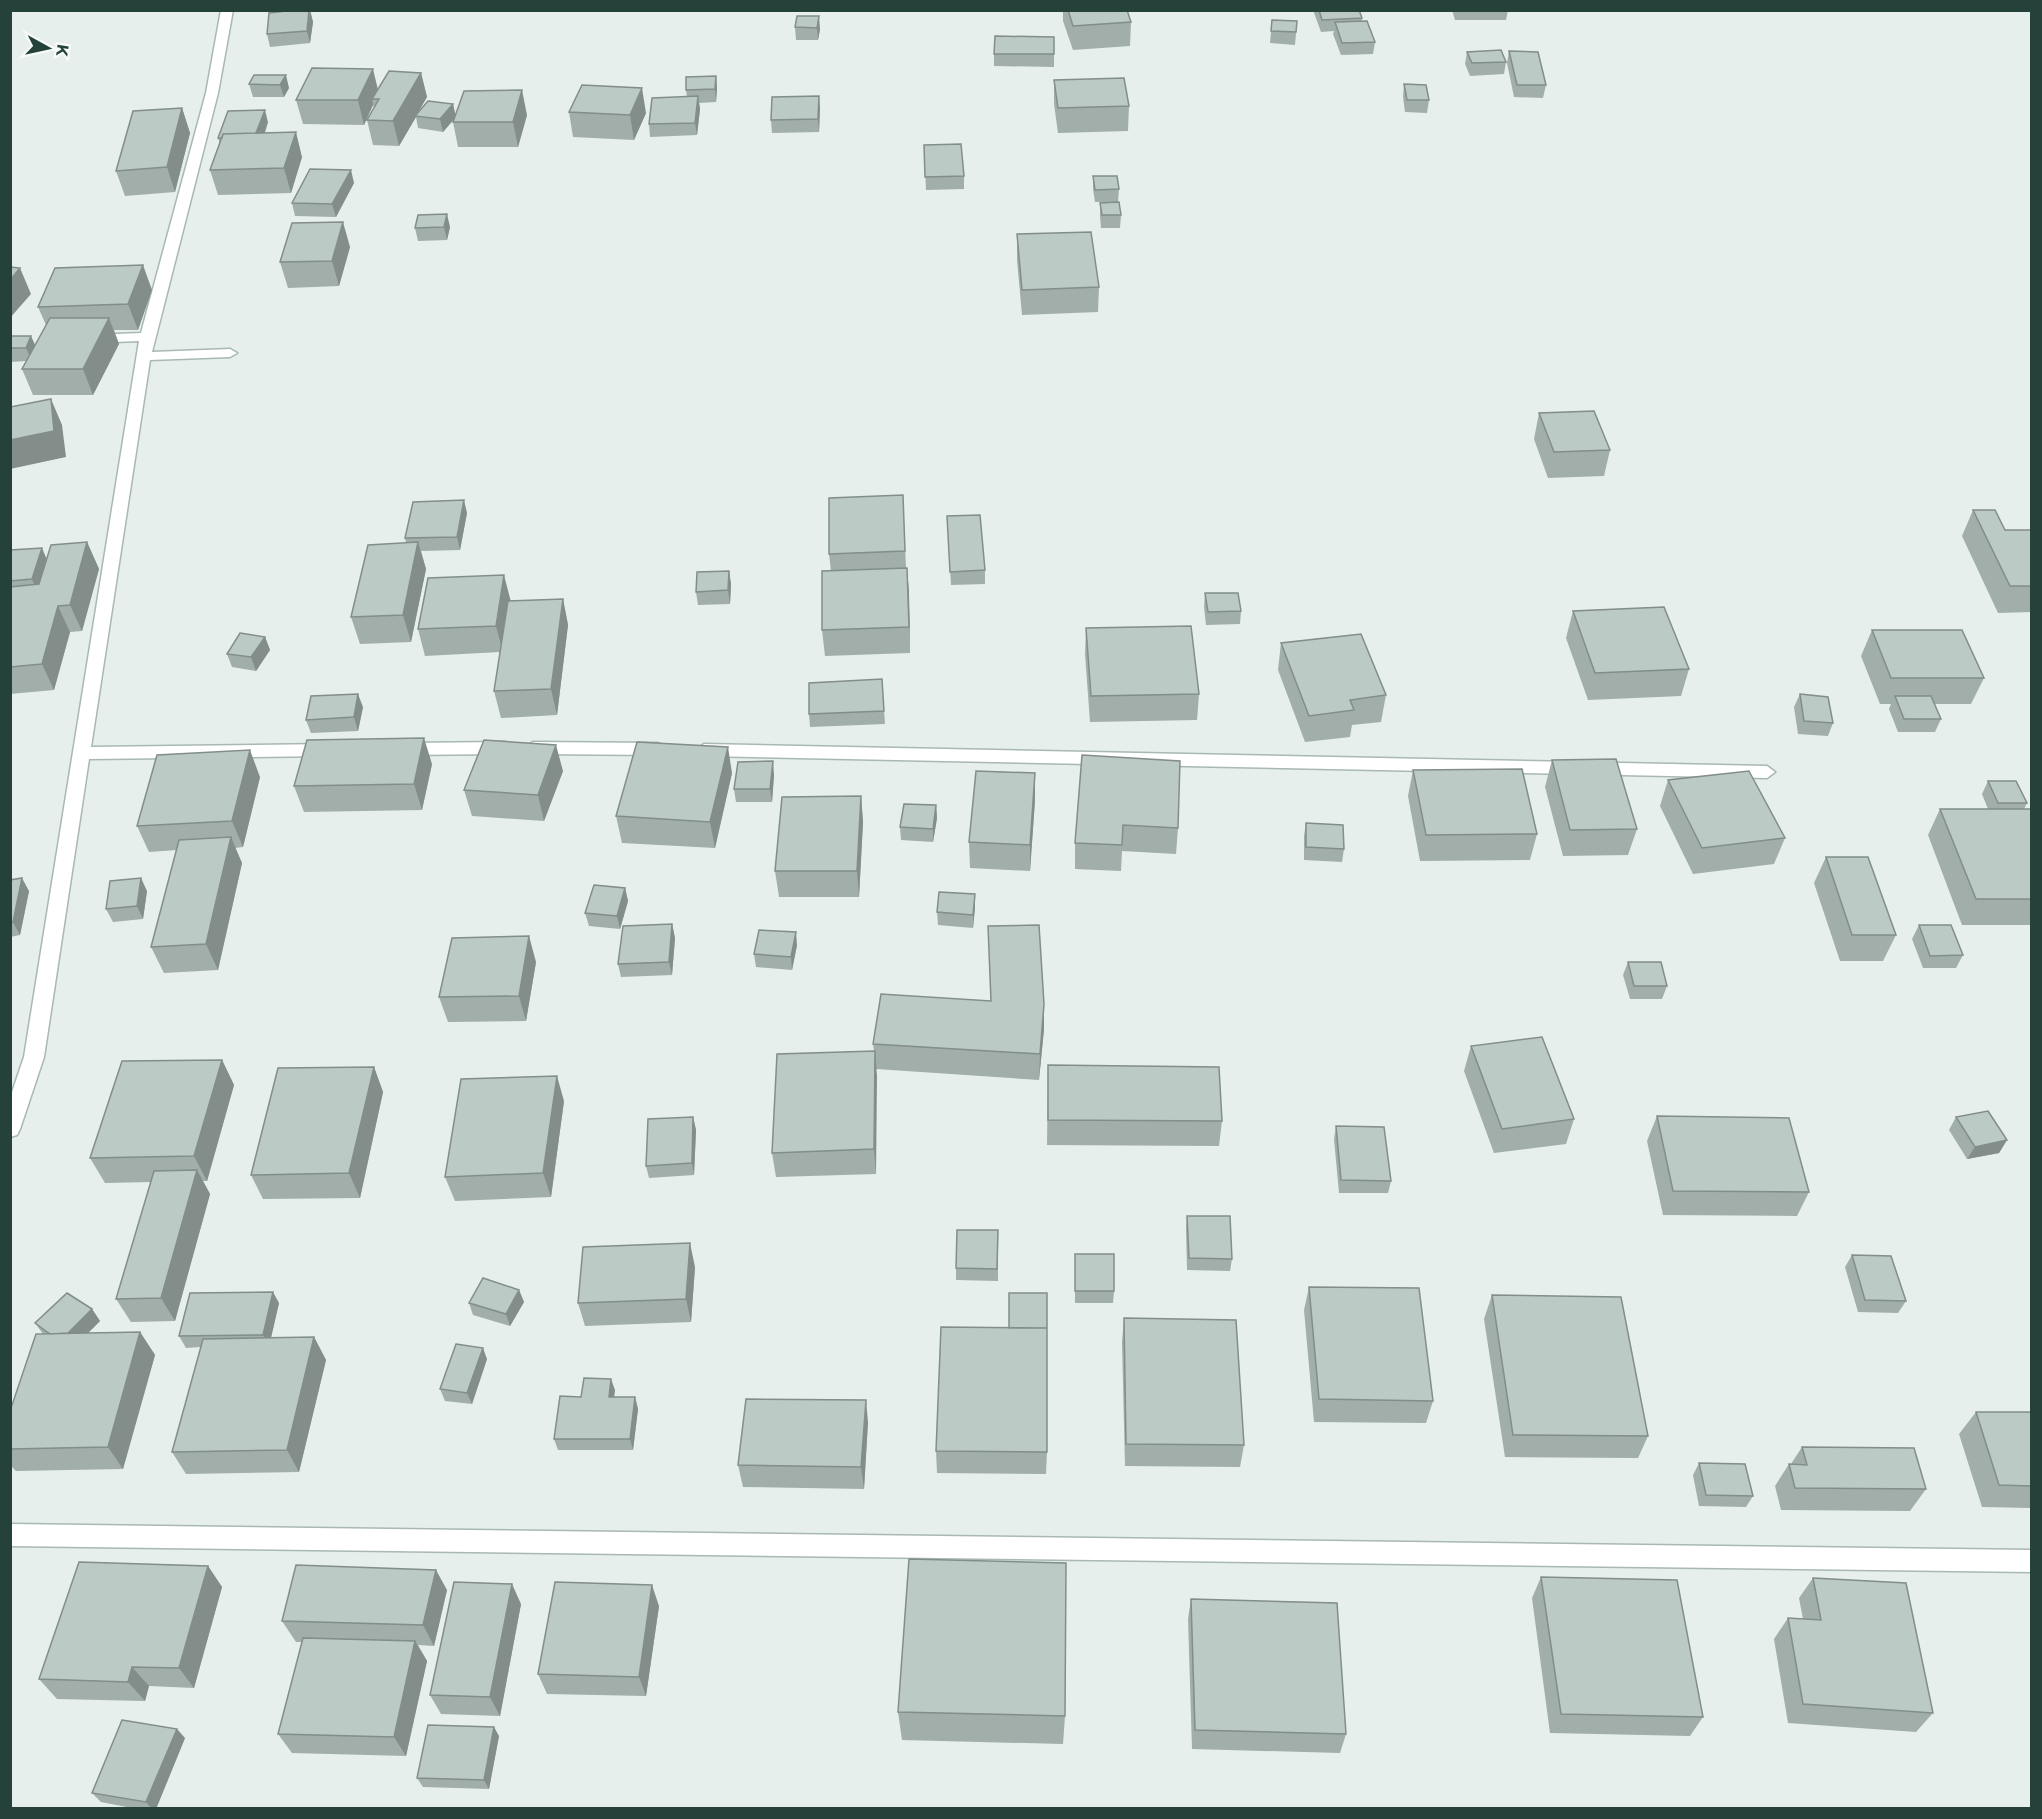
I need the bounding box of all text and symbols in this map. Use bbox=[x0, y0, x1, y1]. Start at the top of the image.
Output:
north arrow bbox=[18, 18, 78, 78]
text: K bbox=[52, 43, 73, 58]

